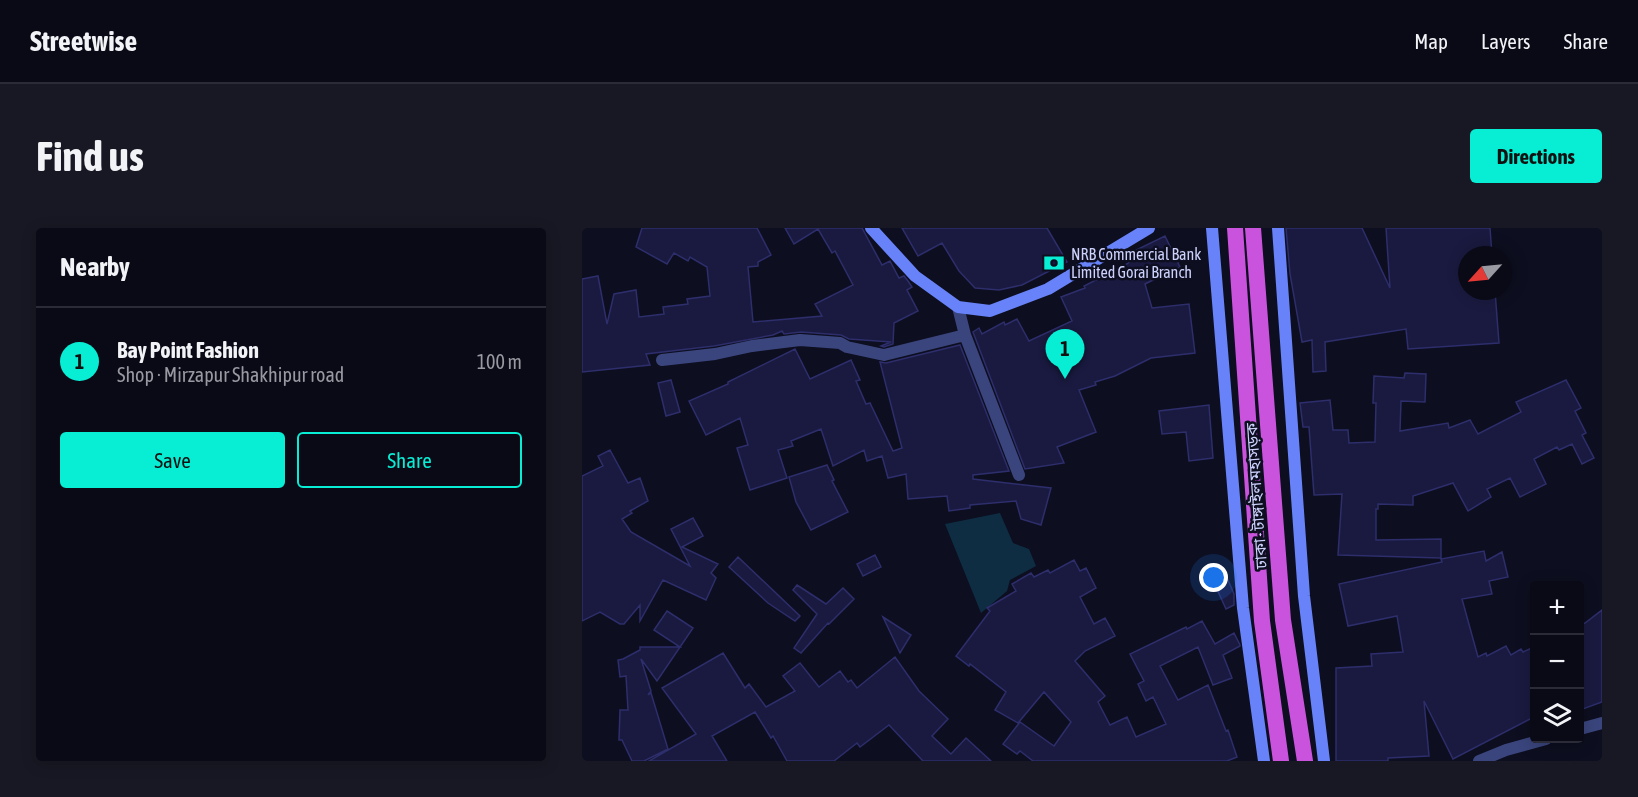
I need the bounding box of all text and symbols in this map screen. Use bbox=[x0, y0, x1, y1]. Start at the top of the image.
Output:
text: Streetwise bbox=[30, 25, 137, 57]
text: Map bbox=[1414, 29, 1448, 53]
text: Layers bbox=[1481, 29, 1531, 53]
text: Share bbox=[1564, 29, 1608, 53]
button: Directions bbox=[1470, 129, 1602, 183]
text: Find us bbox=[36, 132, 144, 180]
place label: NRB Commercial Bank Limited Gorai Branch bbox=[1071, 245, 1201, 281]
north arrow bbox=[1458, 246, 1512, 300]
bank icon: NRB Commercial Bank Limited Gorai Branch bbox=[1042, 251, 1066, 275]
text: Nearby bbox=[60, 252, 130, 282]
pin: 1 bbox=[1046, 330, 1084, 379]
text: Bay Point Fashion bbox=[117, 337, 259, 363]
text: 1 bbox=[75, 350, 84, 373]
text: 100 m bbox=[477, 350, 522, 373]
text: Shop · Mirzapur Shakhipur road bbox=[117, 363, 344, 386]
street label: ঢাকা - টাঙ্গাইল মহাসড়ক bbox=[1242, 421, 1270, 571]
button: Save bbox=[60, 432, 285, 488]
button: Share bbox=[297, 432, 522, 488]
your location bbox=[1199, 563, 1228, 592]
map controls bbox=[1530, 581, 1584, 743]
button: + bbox=[1530, 581, 1584, 635]
button: − bbox=[1530, 635, 1584, 689]
button: layers bbox=[1530, 689, 1584, 743]

